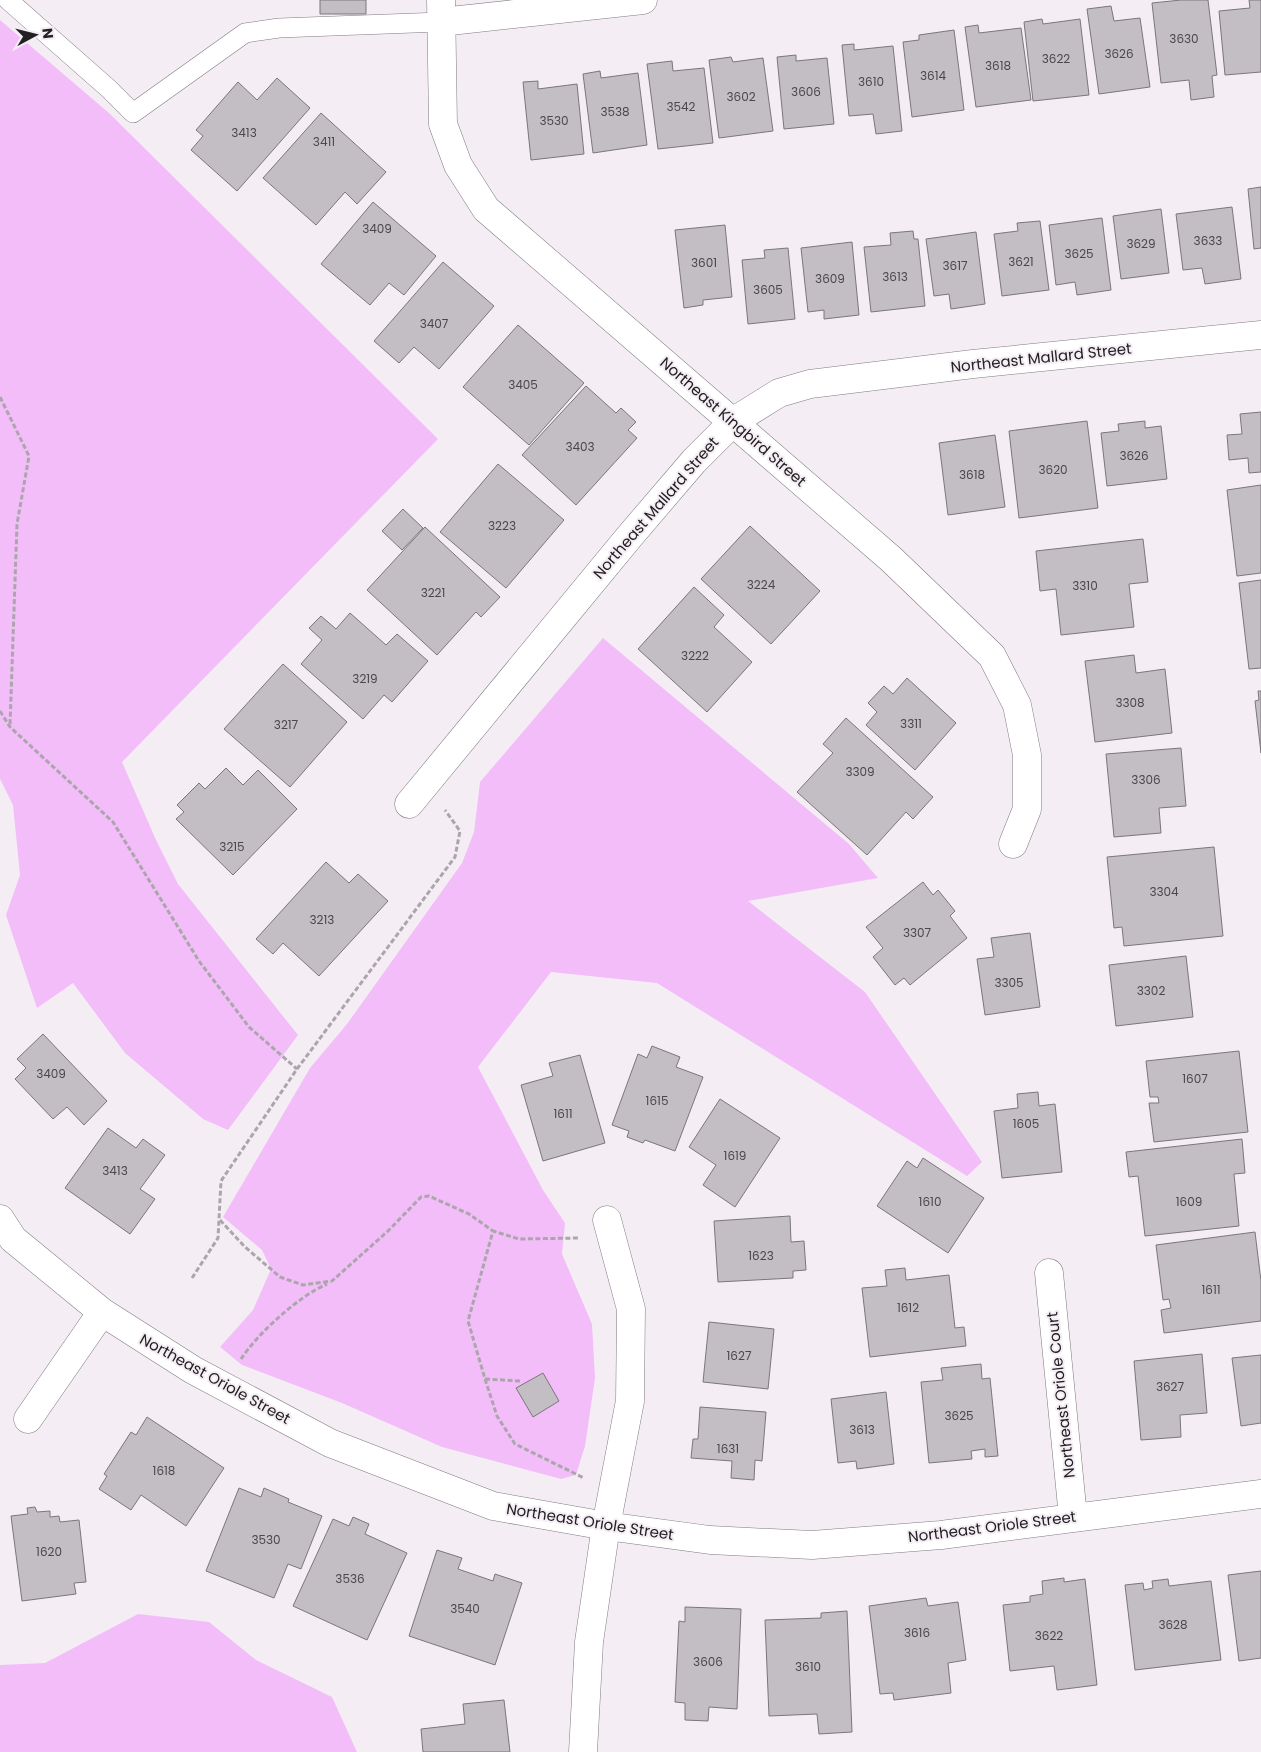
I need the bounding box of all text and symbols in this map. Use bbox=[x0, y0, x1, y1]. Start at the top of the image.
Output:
north arrow bbox=[10, 10, 60, 60]
text: N bbox=[37, 27, 58, 40]
house number: 3630 bbox=[1169, 30, 1199, 47]
house number: 3626 bbox=[1104, 45, 1134, 62]
house number: 3622 bbox=[1042, 50, 1070, 67]
house number: 3618 bbox=[985, 57, 1011, 74]
house number: 3614 bbox=[920, 67, 946, 84]
house number: 3610 bbox=[858, 73, 884, 90]
house number: 3606 bbox=[791, 83, 821, 100]
house number: 3602 bbox=[726, 88, 756, 105]
house number: 3542 bbox=[666, 98, 696, 115]
house number: 3538 bbox=[600, 103, 630, 120]
house number: 3530 bbox=[539, 112, 569, 129]
house number: 3413 bbox=[231, 124, 257, 141]
house number: 3411 bbox=[313, 133, 335, 150]
house number: 3409 bbox=[362, 220, 392, 237]
house number: 3633 bbox=[1194, 232, 1222, 249]
house number: 3629 bbox=[1126, 235, 1156, 252]
house number: 3625 bbox=[1064, 245, 1094, 262]
house number: 3621 bbox=[1008, 253, 1034, 270]
house number: 3601 bbox=[691, 254, 717, 271]
house number: 3617 bbox=[942, 257, 968, 274]
house number: 3613 bbox=[882, 268, 908, 285]
house number: 3609 bbox=[815, 270, 845, 287]
house number: 3605 bbox=[753, 281, 783, 298]
house number: 3407 bbox=[420, 315, 449, 332]
street label: Northeast Mallard Street bbox=[949, 338, 1132, 377]
street label: Northeast Kingbird Street bbox=[656, 352, 811, 491]
house number: 3405 bbox=[508, 376, 538, 393]
street label: Northeast Mallard Street bbox=[588, 432, 723, 583]
house number: 3403 bbox=[565, 438, 595, 455]
house number: 3626 bbox=[1119, 447, 1149, 464]
house number: 3620 bbox=[1038, 461, 1068, 478]
house number: 3618 bbox=[959, 466, 985, 483]
house number: 3223 bbox=[488, 517, 516, 534]
house number: 3224 bbox=[747, 576, 776, 593]
house number: 3310 bbox=[1072, 577, 1098, 594]
house number: 3221 bbox=[421, 584, 445, 601]
house number: 3222 bbox=[681, 647, 709, 664]
house number: 3219 bbox=[352, 670, 378, 687]
house number: 3308 bbox=[1115, 694, 1145, 711]
house number: 3311 bbox=[900, 715, 922, 732]
house number: 3217 bbox=[274, 716, 299, 733]
house number: 3309 bbox=[845, 763, 875, 780]
house number: 3306 bbox=[1131, 771, 1161, 788]
house number: 3215 bbox=[219, 838, 245, 855]
house number: 3304 bbox=[1149, 883, 1179, 900]
house number: 3213 bbox=[310, 911, 334, 928]
house number: 3307 bbox=[903, 924, 932, 941]
house number: 3305 bbox=[994, 974, 1024, 991]
house number: 3302 bbox=[1137, 982, 1165, 999]
house number: 3409 bbox=[36, 1065, 66, 1082]
house number: 1607 bbox=[1182, 1070, 1208, 1087]
house number: 1615 bbox=[646, 1092, 668, 1109]
house number: 1611 bbox=[553, 1105, 573, 1122]
house number: 1605 bbox=[1013, 1115, 1039, 1132]
house number: 1619 bbox=[724, 1147, 746, 1164]
house number: 3413 bbox=[102, 1162, 128, 1179]
house number: 1610 bbox=[919, 1193, 941, 1210]
house number: 1609 bbox=[1176, 1193, 1202, 1210]
house number: 1623 bbox=[748, 1247, 774, 1264]
house number: 1611 bbox=[1201, 1281, 1221, 1298]
house number: 1612 bbox=[897, 1299, 919, 1316]
street label: Northeast Oriole Court bbox=[1041, 1311, 1080, 1479]
street label: Northeast Oriole Street bbox=[136, 1328, 294, 1429]
house number: 1627 bbox=[727, 1347, 752, 1364]
house number: 3627 bbox=[1156, 1378, 1185, 1395]
house number: 3625 bbox=[944, 1407, 974, 1424]
house number: 3613 bbox=[849, 1421, 875, 1438]
house number: 1631 bbox=[717, 1440, 739, 1457]
house number: 1618 bbox=[153, 1462, 175, 1479]
street label: Northeast Oriole Street bbox=[505, 1498, 675, 1545]
street label: Northeast Oriole Street bbox=[907, 1506, 1077, 1547]
house number: 3530 bbox=[251, 1531, 281, 1548]
house number: 1620 bbox=[36, 1543, 62, 1560]
house number: 3536 bbox=[335, 1570, 365, 1587]
house number: 3540 bbox=[450, 1600, 480, 1617]
house number: 3628 bbox=[1158, 1616, 1188, 1633]
house number: 3616 bbox=[904, 1624, 930, 1641]
house number: 3622 bbox=[1035, 1627, 1063, 1644]
house number: 3606 bbox=[693, 1653, 723, 1670]
house number: 3610 bbox=[795, 1658, 821, 1675]

